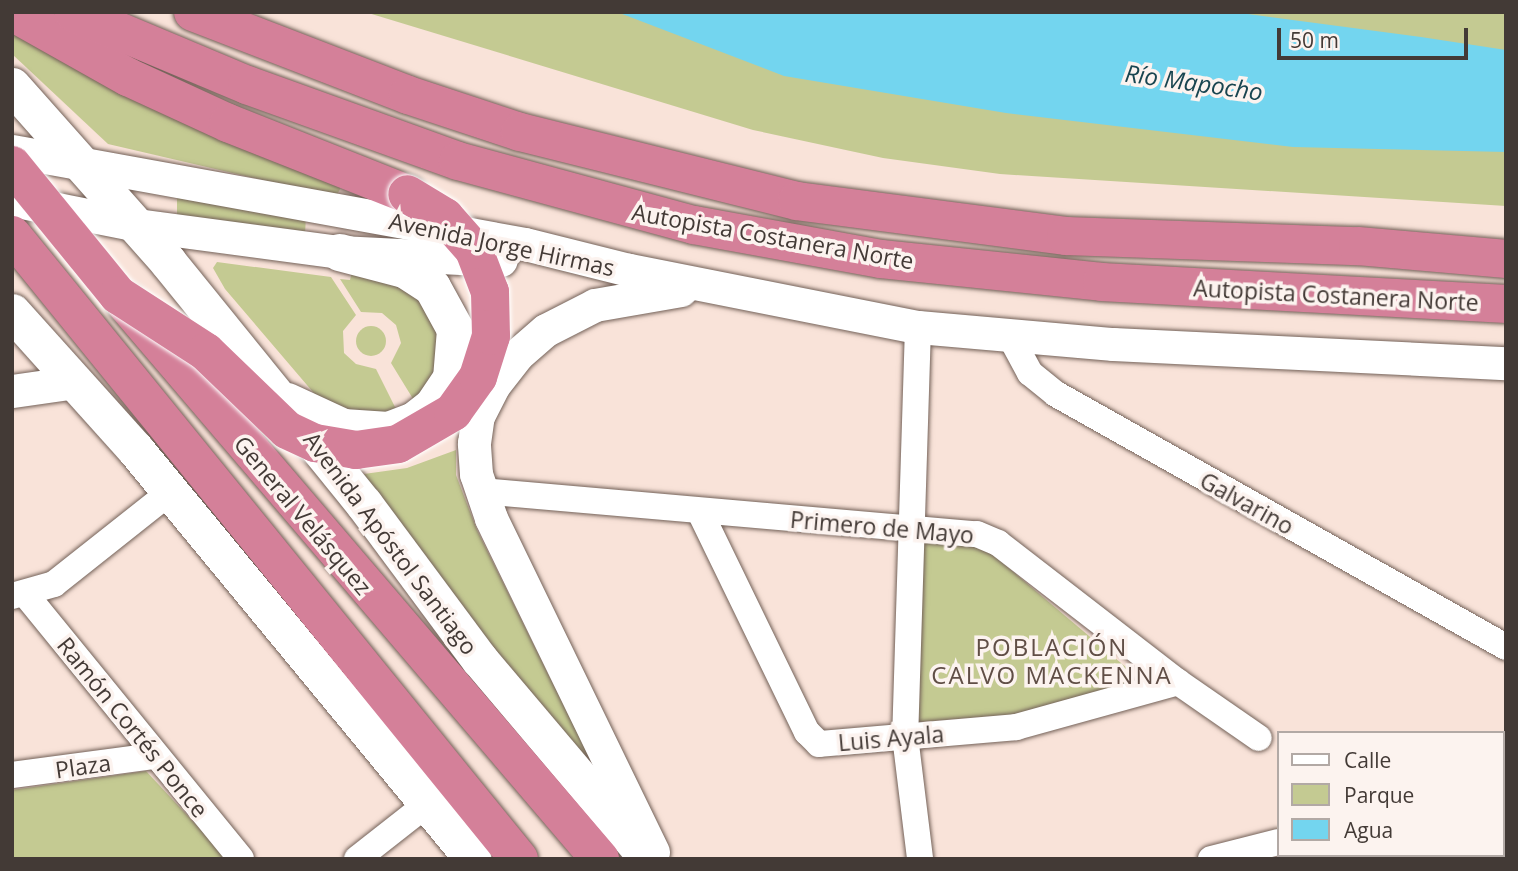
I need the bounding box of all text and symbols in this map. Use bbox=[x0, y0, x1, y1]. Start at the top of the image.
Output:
scale bar bbox=[1280, 14, 1471, 58]
text: 50 m bbox=[1290, 26, 1339, 54]
water label: Río Mapocho bbox=[1123, 58, 1265, 106]
street label: Autopista Costanera Norte bbox=[630, 198, 916, 274]
street label: Avenida Jorge Hirmas bbox=[387, 207, 617, 281]
street label: Autopista Costanera Norte bbox=[1193, 274, 1479, 316]
street label: Avenida Apóstol Santiago bbox=[298, 426, 484, 660]
street label: General Velásquez bbox=[229, 430, 377, 600]
street label: Galvarino bbox=[1195, 466, 1299, 540]
street label: Primero de Mayo bbox=[789, 505, 975, 549]
street label: Ramón Cortés Ponce bbox=[52, 631, 214, 823]
district label: POBLACIÓN CALVO MACKENNA bbox=[933, 633, 1171, 689]
street label: Luis Ayala bbox=[837, 720, 945, 756]
legend bbox=[1276, 731, 1504, 857]
text: Calle bbox=[1344, 746, 1391, 774]
street label: Plaza bbox=[53, 748, 113, 784]
text: Parque bbox=[1344, 781, 1414, 809]
text: Agua bbox=[1344, 816, 1393, 844]

